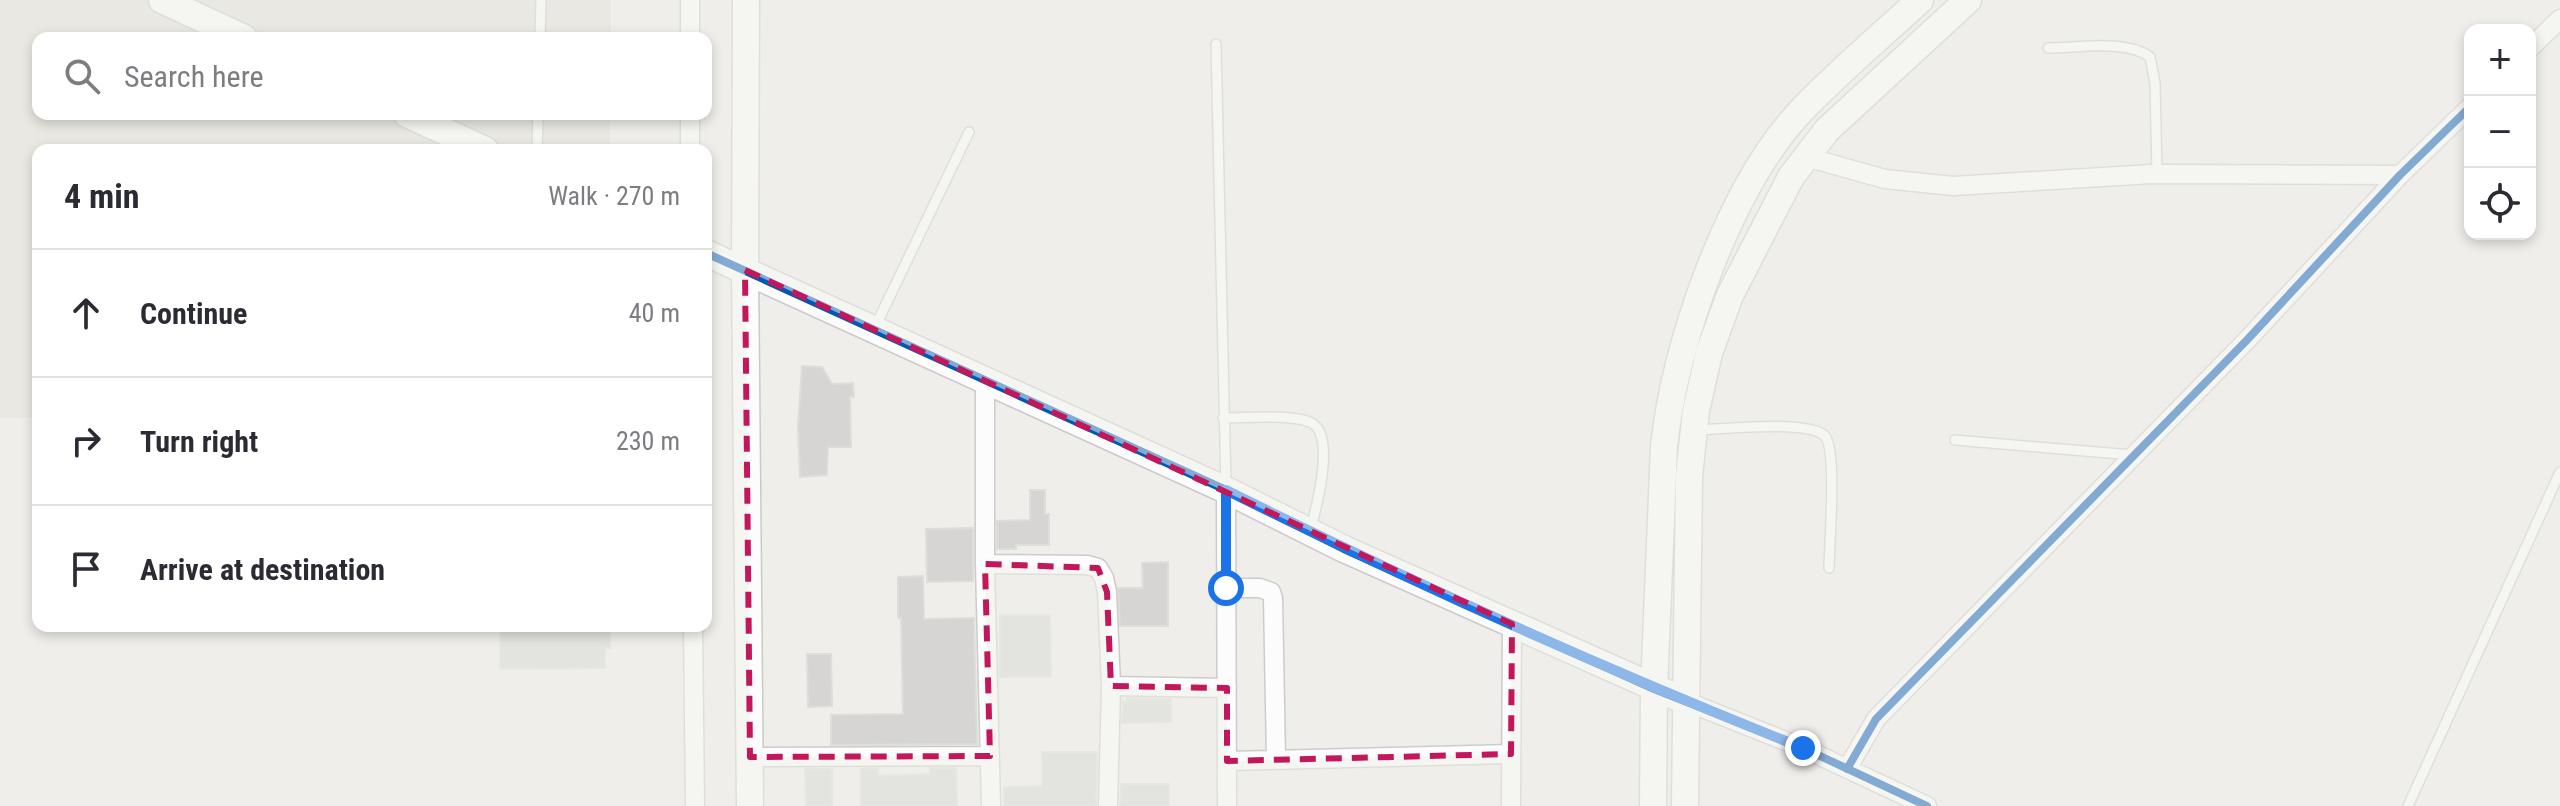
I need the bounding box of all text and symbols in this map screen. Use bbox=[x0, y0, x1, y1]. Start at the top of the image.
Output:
map controls bbox=[2464, 24, 2536, 240]
button: + bbox=[2464, 24, 2536, 96]
search box bbox=[32, 32, 712, 120]
icon: search bbox=[60, 54, 104, 98]
text: Search here bbox=[124, 59, 264, 94]
button: − bbox=[2464, 96, 2536, 168]
button: locate bbox=[2464, 168, 2536, 240]
text: 4 min bbox=[64, 176, 140, 216]
text: Walk · 270 m bbox=[548, 181, 680, 211]
icon: ahead bbox=[64, 291, 108, 335]
text: Continue bbox=[140, 296, 247, 331]
text: 40 m bbox=[629, 298, 680, 328]
icon: right bbox=[64, 419, 108, 463]
text: Turn right bbox=[140, 424, 258, 459]
text: 230 m bbox=[616, 426, 680, 456]
icon: arrive bbox=[64, 547, 108, 591]
text: Arrive at destination bbox=[140, 552, 385, 587]
route start bbox=[1208, 570, 1244, 606]
route end bbox=[1785, 730, 1821, 766]

